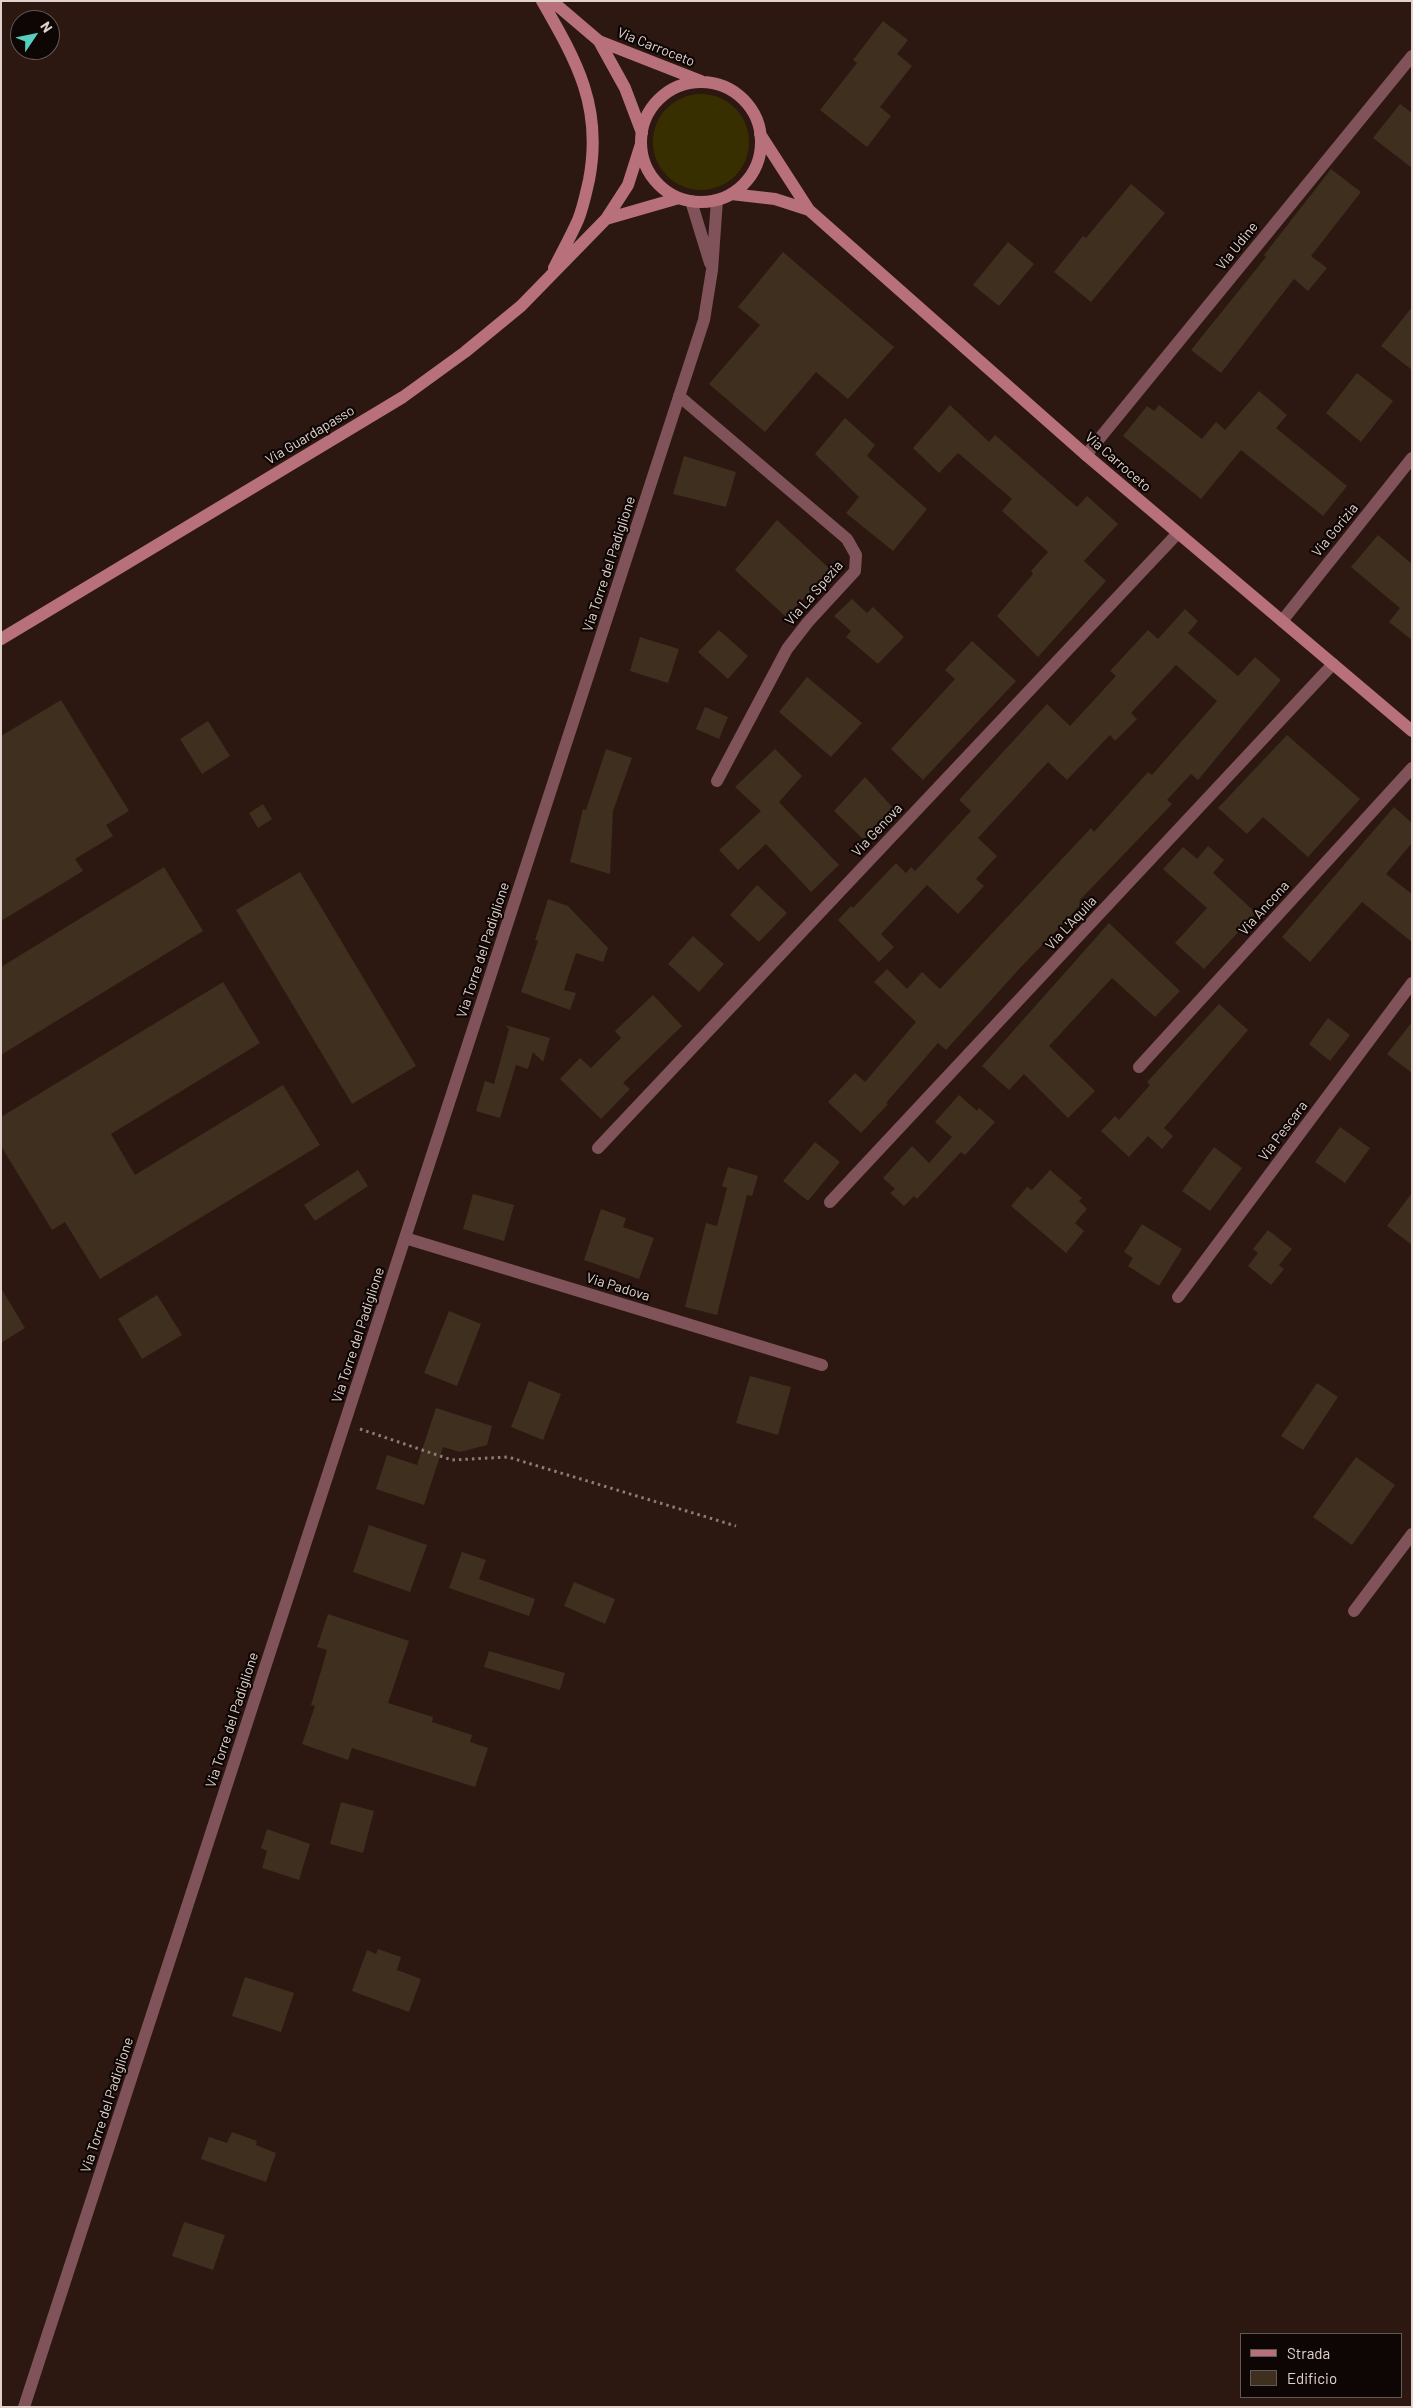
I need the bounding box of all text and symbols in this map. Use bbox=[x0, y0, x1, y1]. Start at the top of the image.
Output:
north arrow bbox=[10, 10, 60, 60]
text: N bbox=[37, 18, 57, 36]
street label: Via Carroceto bbox=[615, 24, 697, 70]
street label: Via Udine bbox=[1213, 219, 1261, 273]
street label: Via Guardapasso bbox=[263, 402, 357, 468]
street label: Via Carroceto bbox=[1081, 429, 1155, 495]
street label: Via Torre del Padiglione bbox=[579, 494, 639, 634]
street label: Via Gorizia bbox=[1308, 500, 1362, 560]
street label: Via La Spezia bbox=[781, 557, 847, 629]
street label: Via Genova bbox=[848, 800, 906, 860]
street label: Via Ancona bbox=[1235, 877, 1293, 939]
street label: Via Torre del Padiglione bbox=[453, 880, 513, 1020]
street label: Via L'Aquila bbox=[1042, 893, 1100, 953]
street label: Via Pescara bbox=[1255, 1098, 1311, 1164]
street label: Via Torre del Padiglione bbox=[328, 1265, 388, 1405]
street label: Via Padova bbox=[584, 1269, 652, 1305]
street label: Via Torre del Padiglione bbox=[202, 1650, 262, 1790]
street label: Via Torre del Padiglione bbox=[77, 2035, 137, 2175]
legend bbox=[1240, 2333, 1403, 2398]
text: Strada bbox=[1287, 2344, 1330, 2362]
text: Edificio bbox=[1287, 2369, 1337, 2387]

